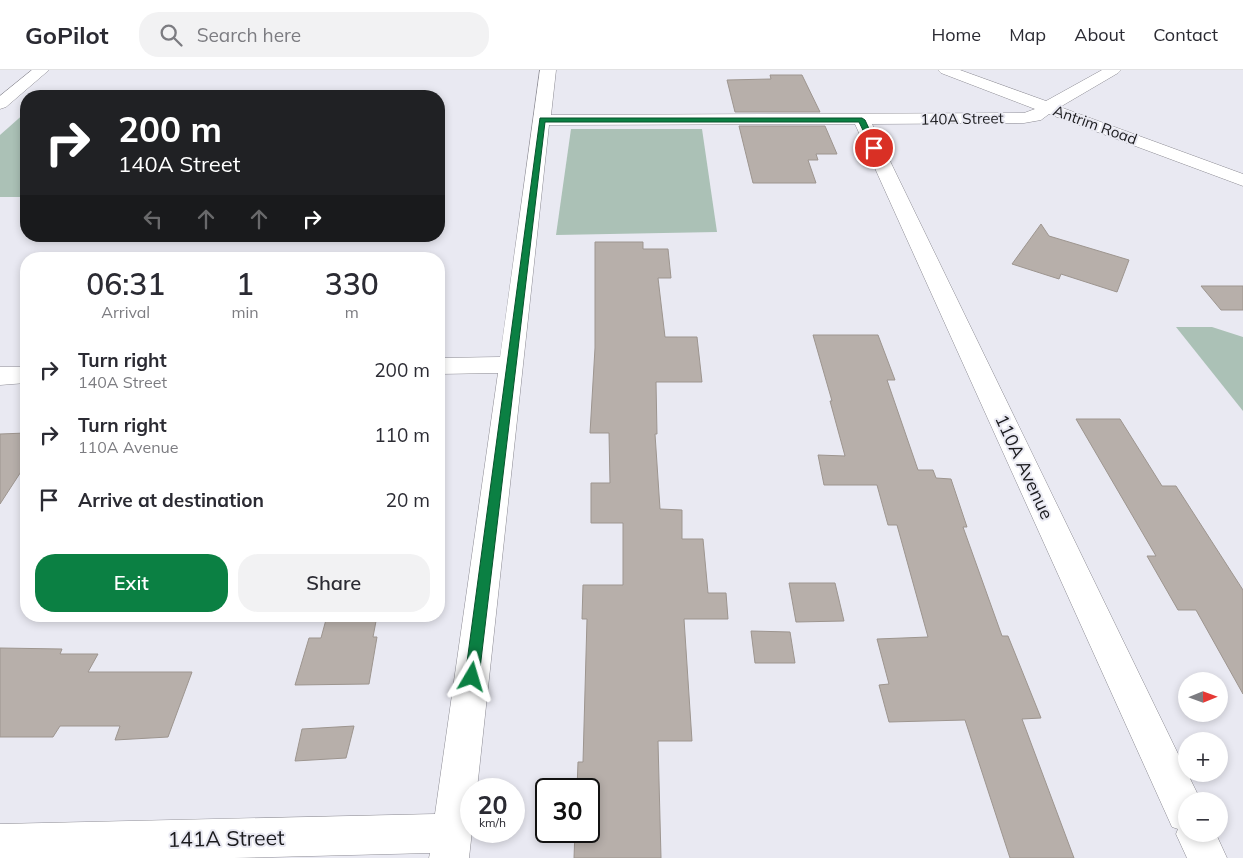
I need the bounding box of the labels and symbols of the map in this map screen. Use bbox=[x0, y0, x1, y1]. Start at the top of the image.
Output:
street label: Antrim Road bbox=[1051, 101, 1140, 148]
street label: 140A Street bbox=[920, 108, 1004, 129]
pin bbox=[853, 127, 895, 169]
street label: 110A Avenue bbox=[990, 411, 1059, 523]
position arrow bbox=[445, 650, 497, 702]
north arrow bbox=[1178, 672, 1228, 722]
speed limit sign: 30 bbox=[535, 778, 600, 843]
street label: 141A Street bbox=[167, 824, 285, 852]

